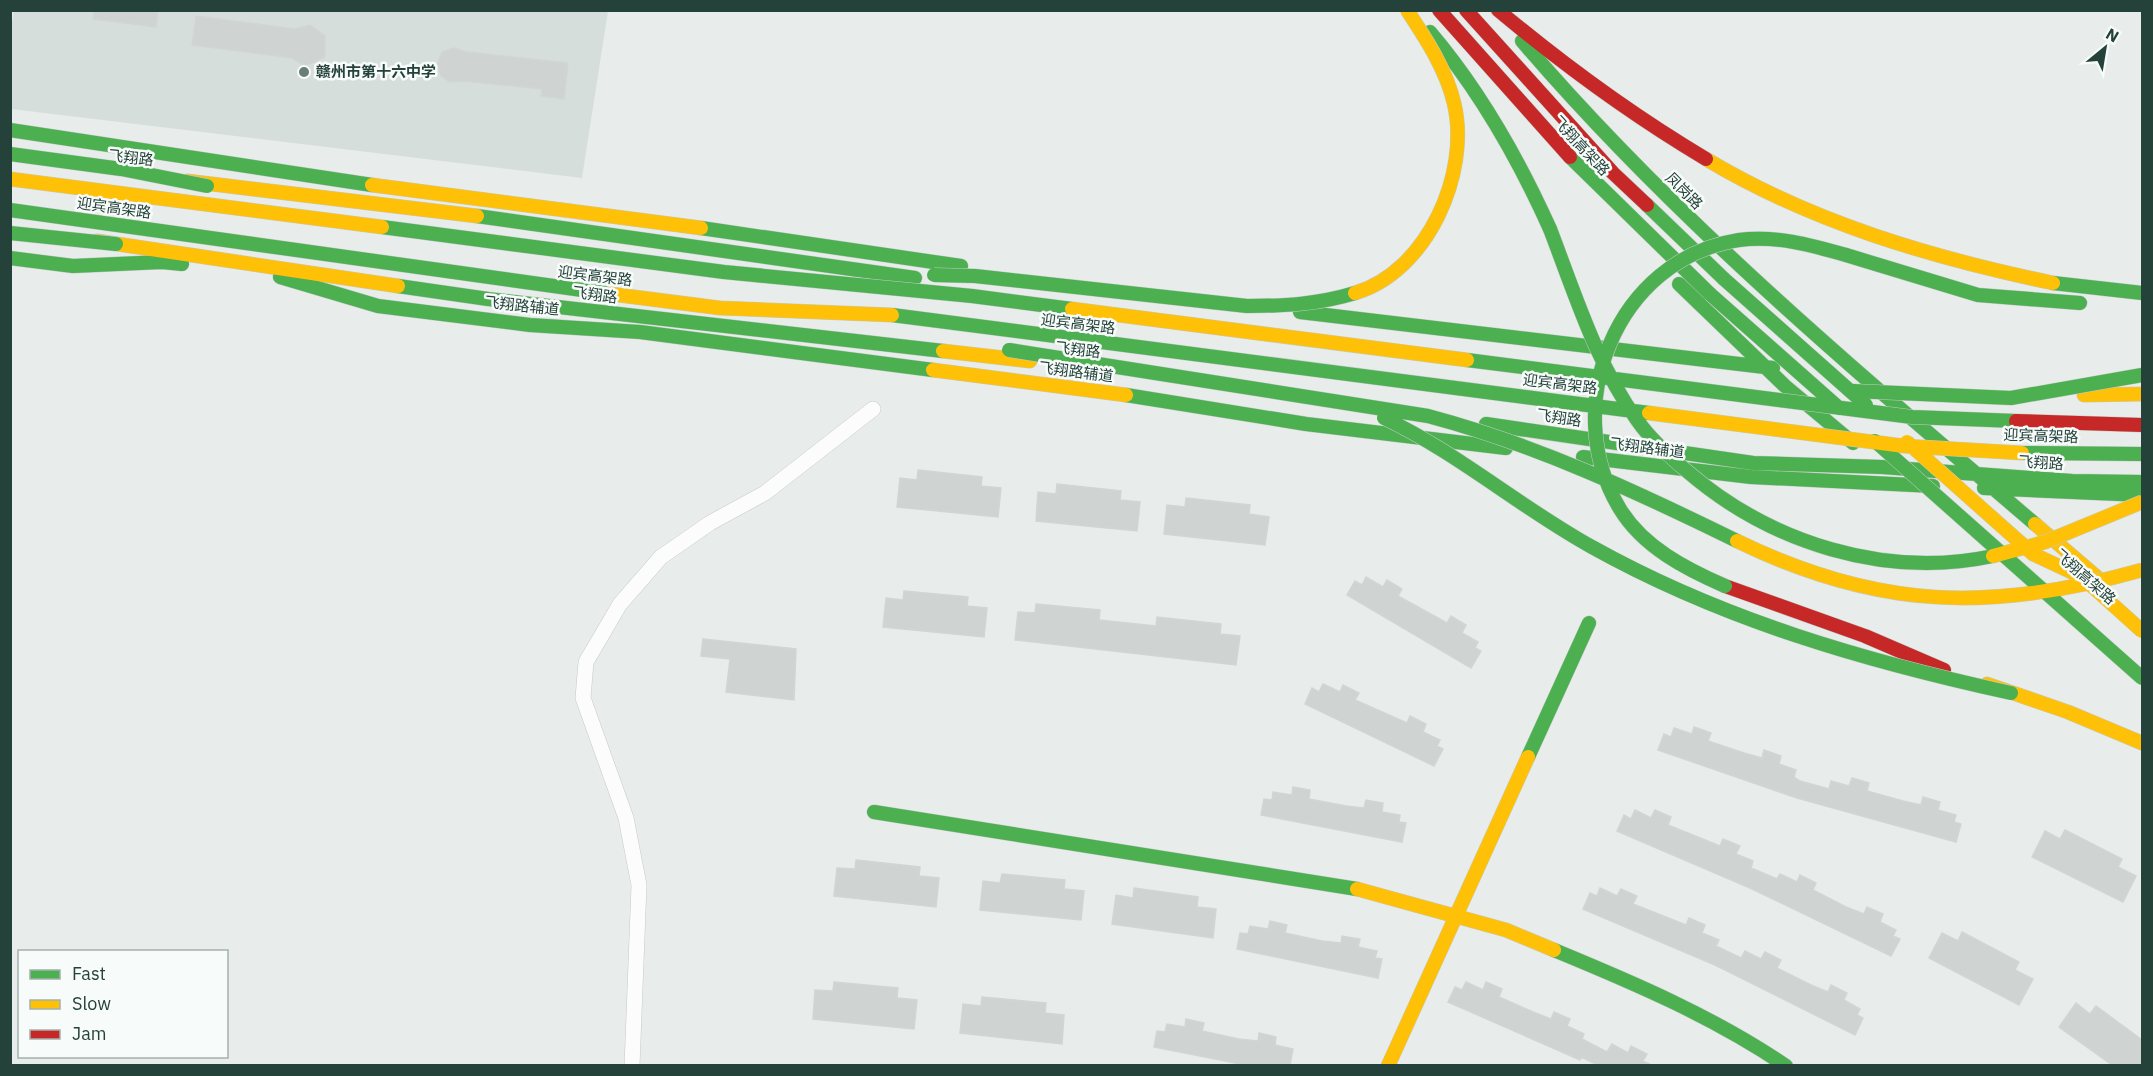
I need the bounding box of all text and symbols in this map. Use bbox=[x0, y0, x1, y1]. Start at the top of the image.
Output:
north arrow bbox=[2075, 18, 2135, 78]
text: N bbox=[2102, 23, 2123, 47]
place label: 赣州市第十六中学 bbox=[316, 62, 436, 81]
marker: 赣州市第十六中学 bbox=[297, 65, 311, 79]
street label: 飞翔高架路 bbox=[1549, 112, 1614, 180]
street label: 飞翔路 bbox=[108, 146, 154, 169]
street label: 凤岗路 bbox=[1662, 168, 1707, 213]
street label: 迎宾高架路 bbox=[76, 193, 153, 222]
street label: 迎宾高架路 bbox=[557, 262, 633, 290]
street label: 飞翔路 bbox=[572, 282, 619, 307]
street label: 飞翔路辅道 bbox=[484, 292, 560, 319]
street label: 迎宾高架路 bbox=[1040, 310, 1116, 338]
street label: 飞翔路 bbox=[1055, 338, 1101, 361]
street label: 飞翔路辅道 bbox=[1038, 358, 1114, 386]
street label: 迎宾高架路 bbox=[1522, 370, 1598, 398]
street label: 飞翔路 bbox=[1535, 405, 1583, 430]
street label: 迎宾高架路 bbox=[2003, 425, 2079, 446]
street label: 飞翔路辅道 bbox=[1609, 434, 1685, 462]
street label: 飞翔路 bbox=[2018, 452, 2064, 473]
street label: 飞翔高架路 bbox=[2051, 545, 2120, 608]
legend bbox=[18, 950, 228, 1058]
text: Fast bbox=[72, 962, 106, 985]
text: Slow bbox=[72, 992, 111, 1015]
text: Jam bbox=[72, 1022, 107, 1045]

